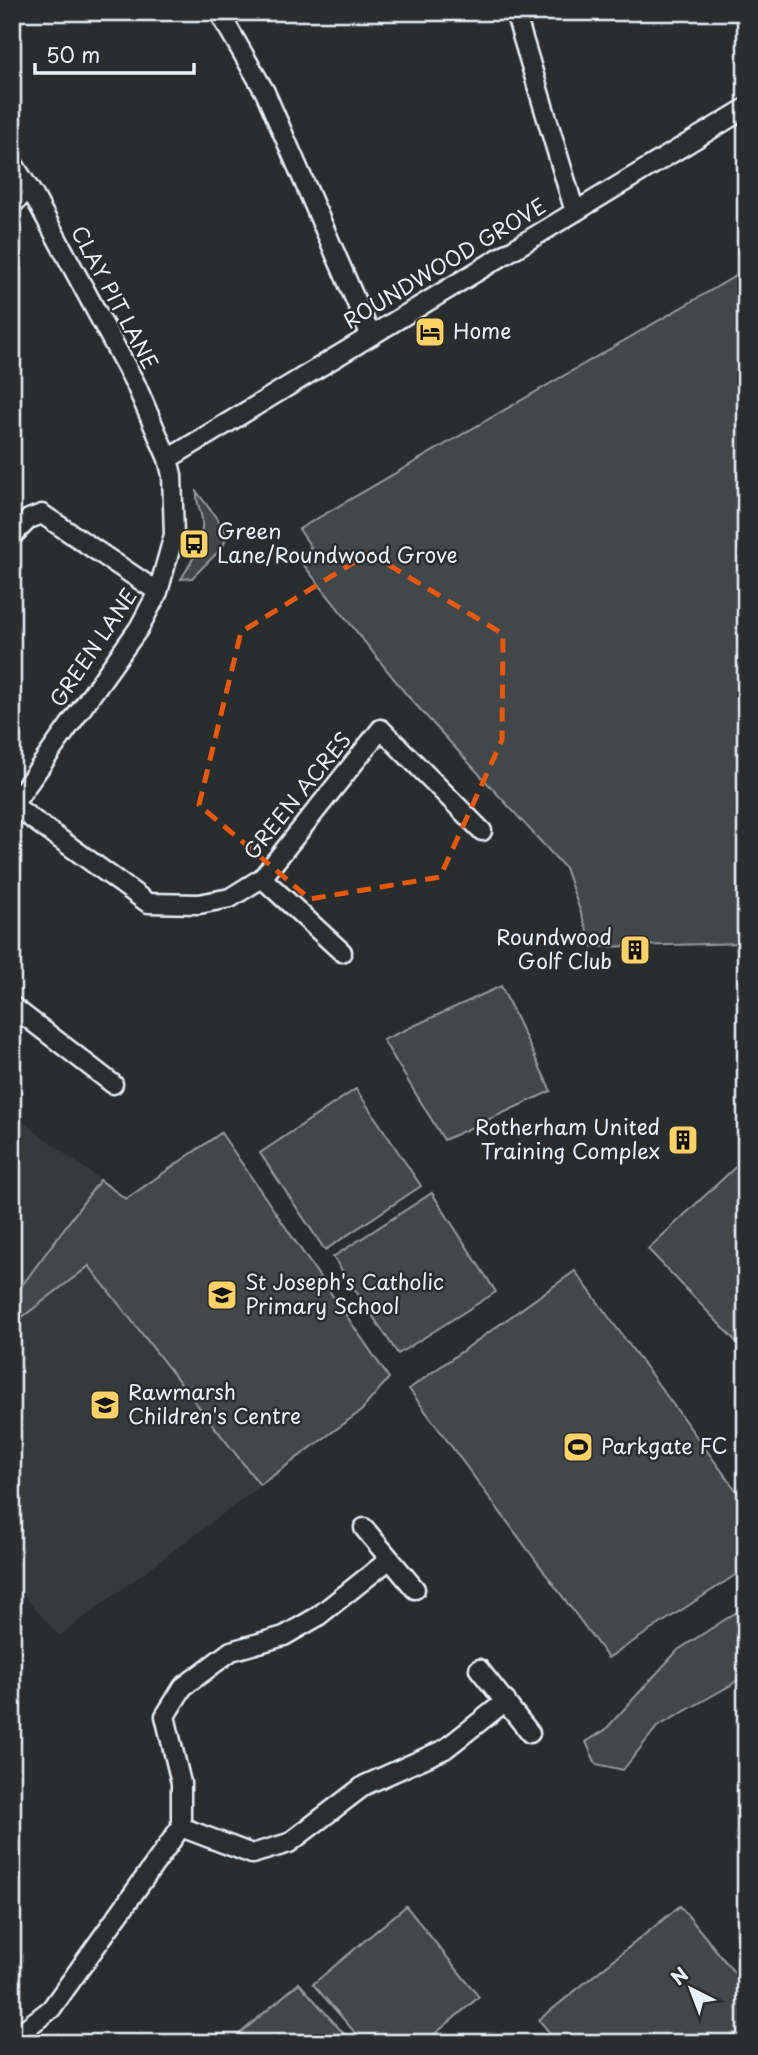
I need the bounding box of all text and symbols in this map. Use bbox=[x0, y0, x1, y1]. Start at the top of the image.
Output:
scale bar bbox=[35, 32, 194, 76]
text: 50 m bbox=[46, 38, 100, 70]
street label: ROUNDWOOD GROVE bbox=[337, 189, 551, 336]
street label: CLAY PIT LANE bbox=[64, 219, 167, 375]
place label: Home bbox=[453, 314, 511, 346]
hotel icon: Home bbox=[413, 315, 447, 349]
place label: Green Lane/Roundwood Grove bbox=[217, 514, 458, 570]
bus stop icon: Green Lane/Roundwood Grove bbox=[177, 527, 211, 561]
street label: GREEN LANE bbox=[41, 581, 144, 713]
street label: GREEN ACRES bbox=[235, 724, 358, 866]
place label: Roundwood Golf Club bbox=[496, 920, 612, 976]
building icon: Roundwood Golf Club bbox=[618, 933, 652, 967]
place label: Rotherham United Training Complex bbox=[475, 1110, 660, 1166]
building icon: Rotherham United Training Complex bbox=[666, 1123, 700, 1157]
place label: St Joseph's Catholic Primary School bbox=[245, 1265, 444, 1321]
school or university icon: St Joseph's Catholic Primary School bbox=[205, 1278, 239, 1312]
place label: Rawmarsh Children's Centre bbox=[128, 1375, 301, 1431]
school or university icon: Rawmarsh Children's Centre bbox=[88, 1388, 122, 1422]
place label: Parkgate FC bbox=[601, 1429, 728, 1461]
sports icon: Parkgate FC bbox=[561, 1430, 595, 1464]
north arrow bbox=[656, 1954, 726, 2024]
text: N bbox=[664, 1960, 694, 1991]

